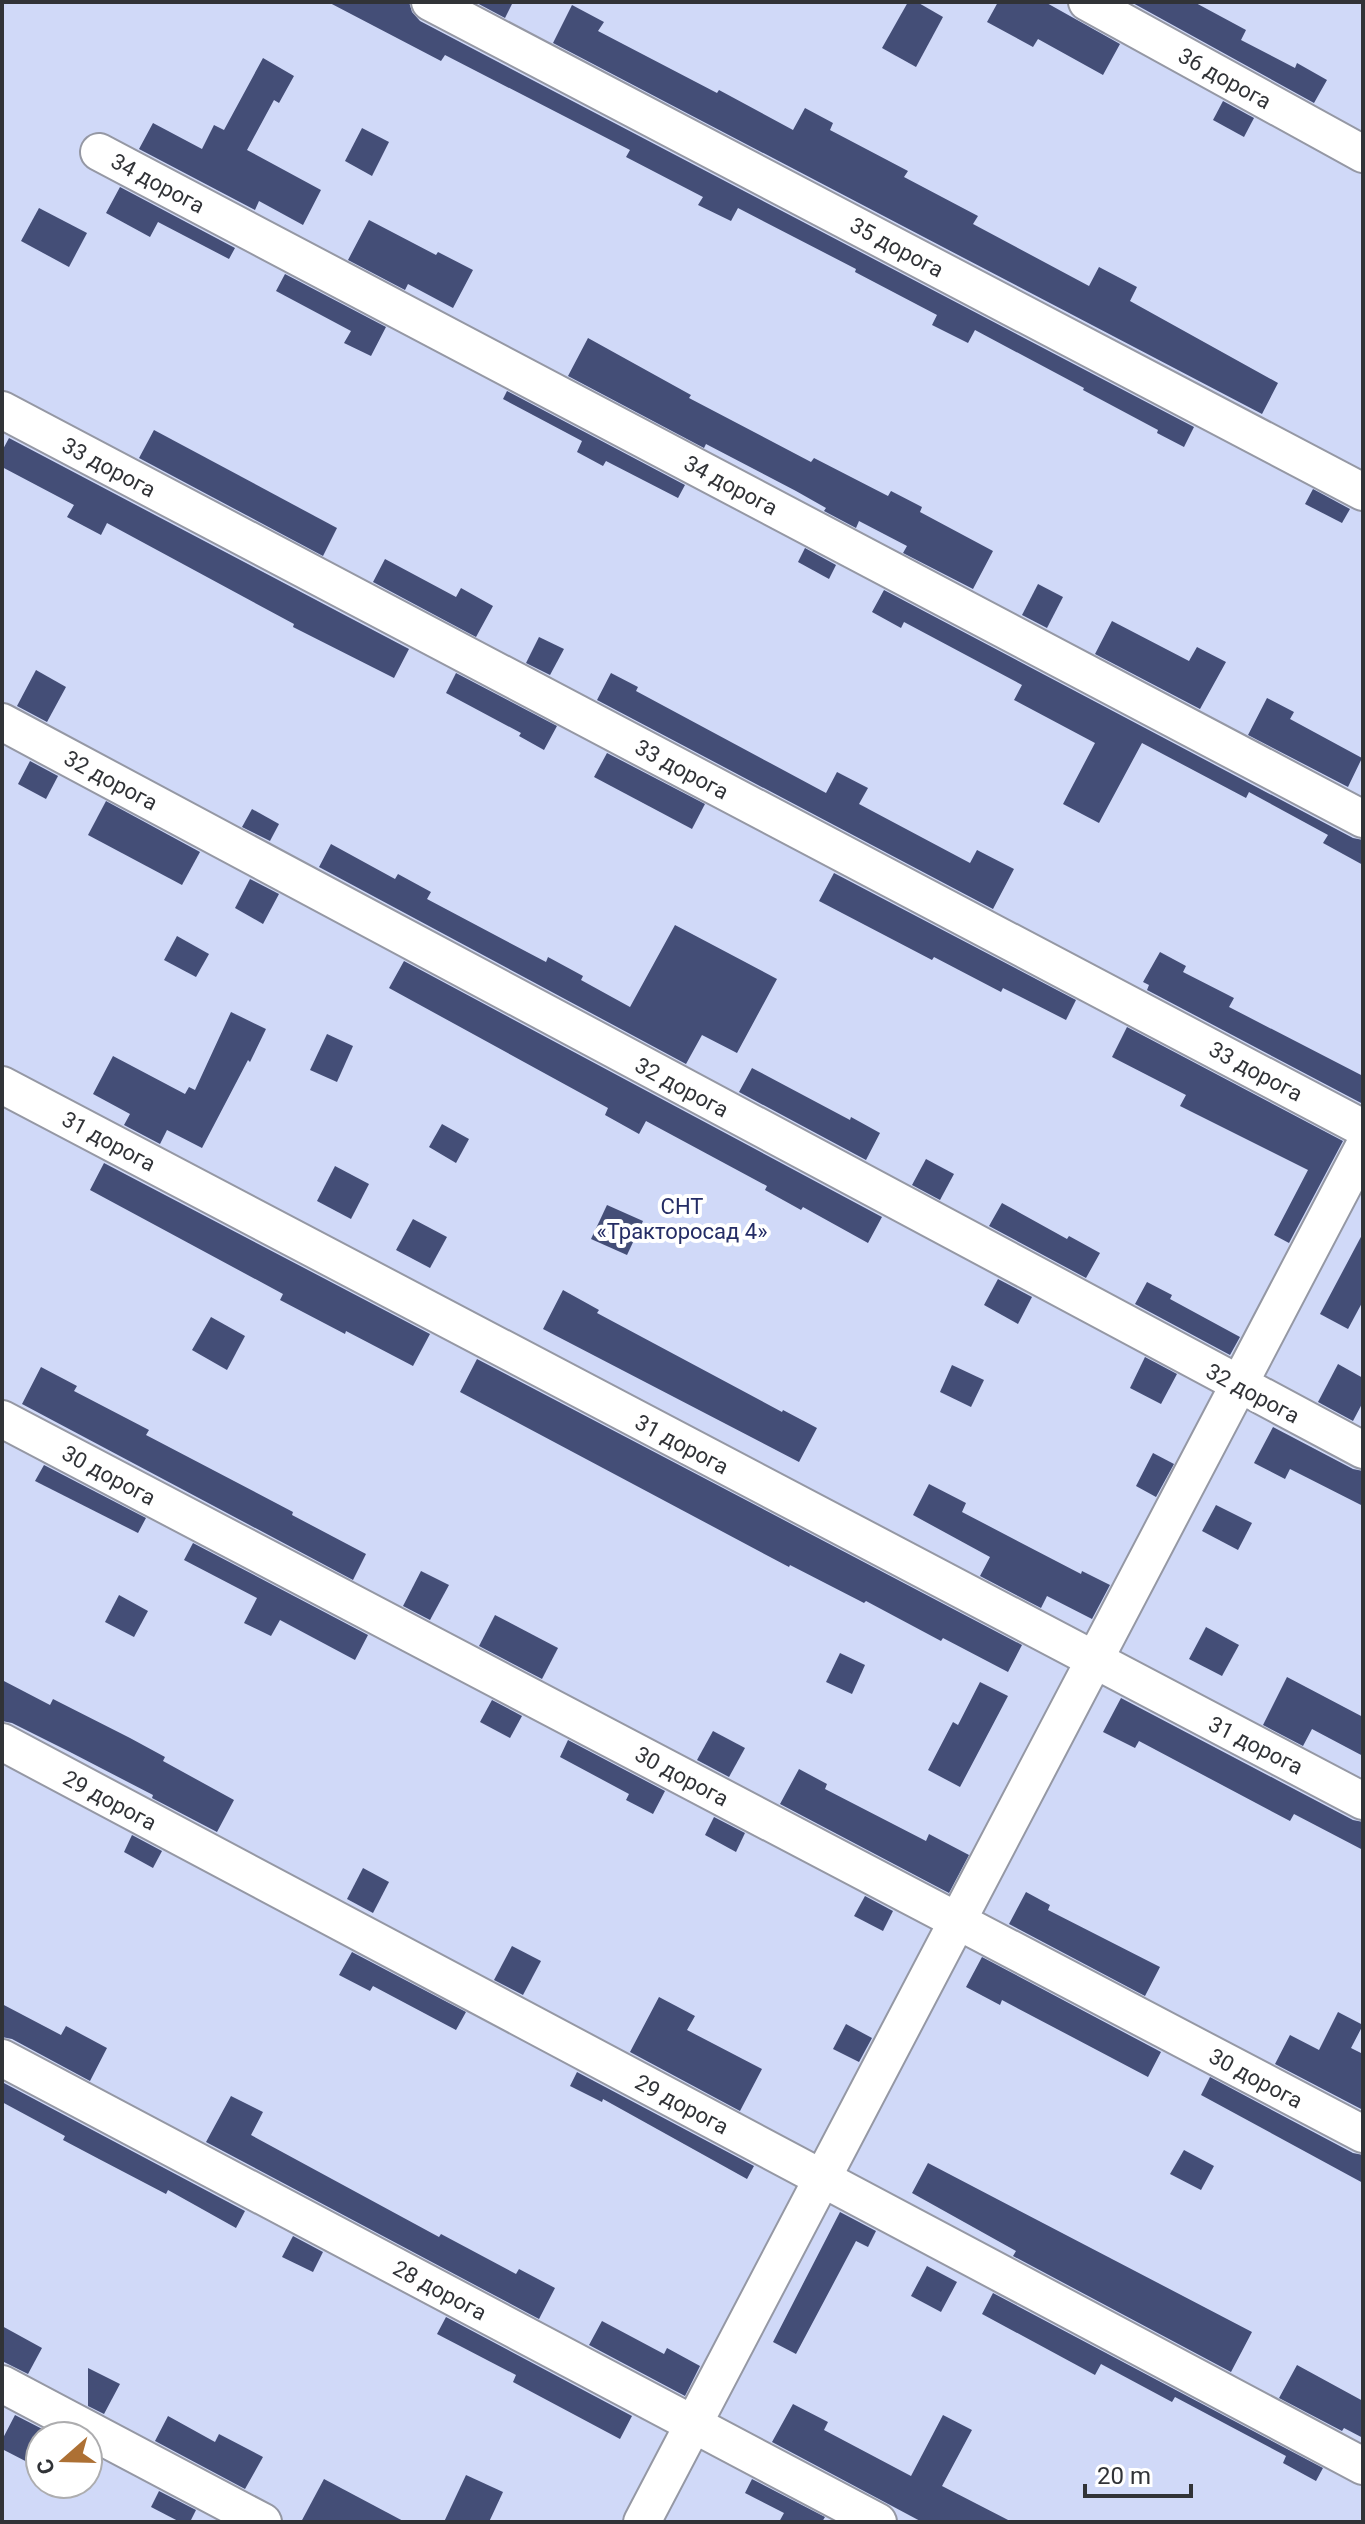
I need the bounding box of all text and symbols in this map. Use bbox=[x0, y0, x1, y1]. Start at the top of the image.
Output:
street label: 36 дорога bbox=[1174, 43, 1275, 114]
street label: 34 дорога bbox=[107, 148, 209, 218]
street label: 35 дорога bbox=[846, 212, 948, 282]
street label: 33 дорога bbox=[58, 432, 160, 502]
street label: 34 дорога bbox=[680, 450, 782, 520]
street label: 33 дорога bbox=[631, 734, 733, 804]
street label: 32 дорога bbox=[60, 745, 162, 815]
street label: 33 дорога bbox=[1205, 1036, 1307, 1106]
street label: 32 дорога bbox=[631, 1052, 733, 1122]
street label: 31 дорога bbox=[58, 1106, 160, 1176]
park label: СНТ «Тракторосад 4» bbox=[597, 1194, 767, 1244]
street label: 32 дорога bbox=[1202, 1358, 1304, 1428]
street label: 31 дорога bbox=[631, 1409, 733, 1479]
street label: 30 дорога bbox=[58, 1440, 160, 1510]
street label: 31 дорога bbox=[1205, 1711, 1307, 1780]
street label: 30 дорога bbox=[631, 1741, 733, 1811]
street label: 29 дорога bbox=[59, 1765, 161, 1835]
street label: 30 дорога bbox=[1205, 2043, 1307, 2113]
street label: 29 дорога bbox=[631, 2069, 733, 2139]
street label: 28 дорога bbox=[389, 2255, 491, 2325]
north arrow bbox=[24, 2420, 104, 2500]
scale bar bbox=[1085, 2448, 1191, 2498]
text: С bbox=[31, 2456, 60, 2478]
text: 20 m bbox=[1097, 2462, 1151, 2490]

